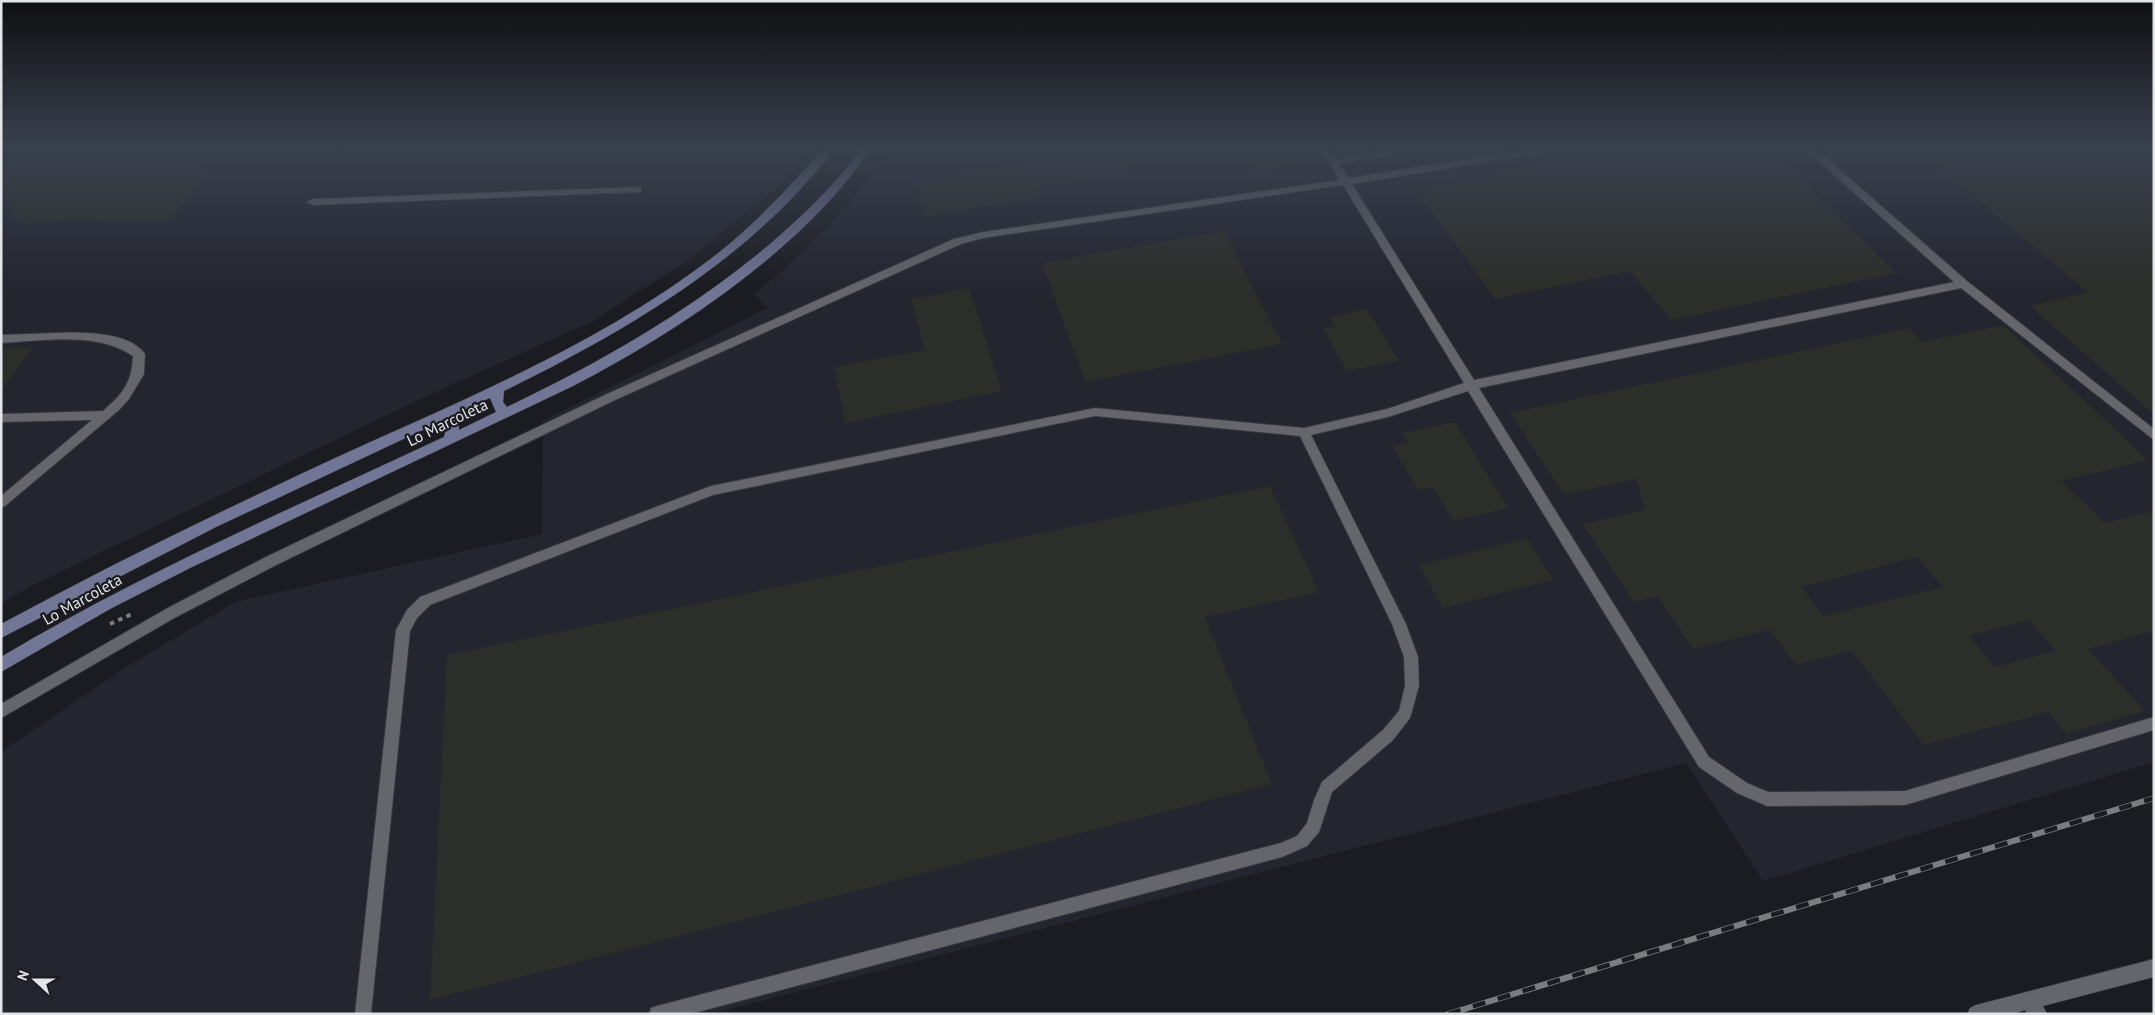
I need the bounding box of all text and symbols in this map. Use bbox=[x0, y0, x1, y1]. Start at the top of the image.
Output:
street label: Lo Marcoleta bbox=[403, 394, 491, 450]
street label: Lo Marcoleta bbox=[39, 569, 125, 629]
north arrow bbox=[10, 955, 60, 1005]
text: N bbox=[13, 968, 33, 983]

